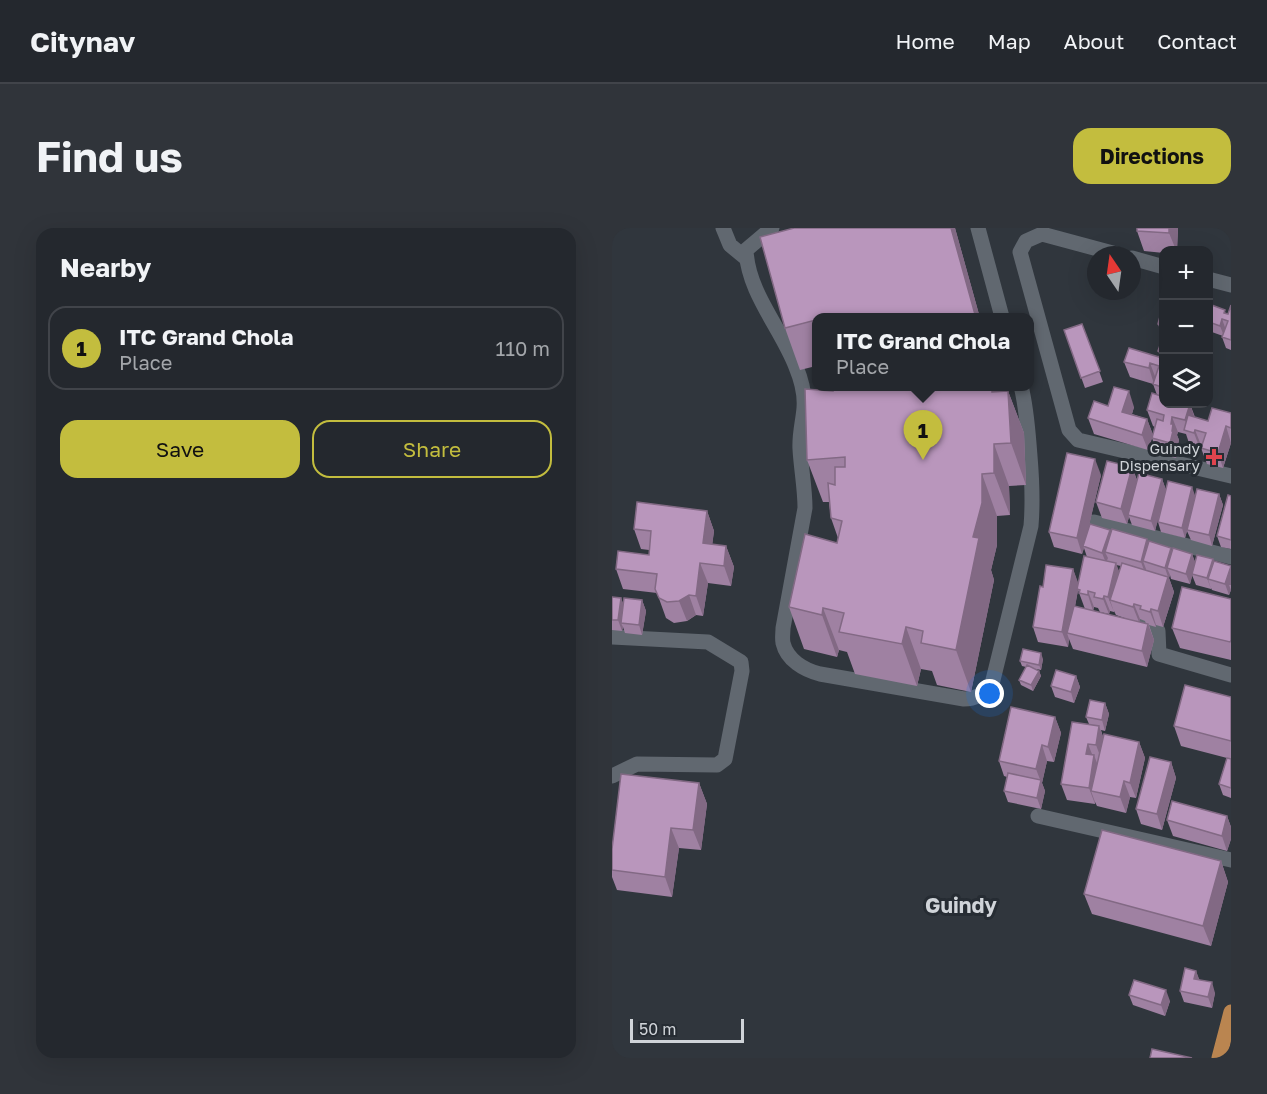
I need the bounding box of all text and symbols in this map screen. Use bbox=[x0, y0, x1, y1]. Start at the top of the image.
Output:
text: Citynav bbox=[30, 25, 135, 58]
text: Home bbox=[895, 28, 955, 54]
text: Map bbox=[988, 28, 1031, 54]
text: About bbox=[1064, 28, 1124, 54]
text: Contact bbox=[1157, 28, 1237, 54]
button: Directions bbox=[1073, 128, 1231, 184]
text: Find us bbox=[36, 131, 183, 181]
north arrow bbox=[1087, 246, 1141, 300]
map controls bbox=[1159, 246, 1213, 408]
button: + bbox=[1159, 246, 1213, 300]
text: Nearby bbox=[60, 252, 151, 283]
button: − bbox=[1159, 300, 1213, 354]
popup bbox=[812, 313, 1034, 391]
text: ITC Grand Chola bbox=[119, 323, 293, 350]
text: ITC Grand Chola bbox=[836, 327, 1010, 354]
text: 1 bbox=[76, 336, 87, 360]
text: 110 m bbox=[496, 336, 550, 360]
text: Place bbox=[119, 350, 172, 374]
text: Place bbox=[836, 354, 889, 378]
button: layers bbox=[1159, 354, 1213, 408]
pin: 1 bbox=[904, 410, 942, 460]
button: Save bbox=[60, 420, 300, 478]
button: Share bbox=[312, 420, 552, 478]
place label: Guindy Dispensary bbox=[1119, 439, 1201, 474]
marker: Guindy Dispensary bbox=[1205, 448, 1223, 466]
your location bbox=[975, 679, 1004, 708]
district label: Guindy bbox=[925, 892, 997, 918]
scale bar bbox=[630, 1016, 744, 1044]
text: 50 m bbox=[639, 1019, 676, 1039]

